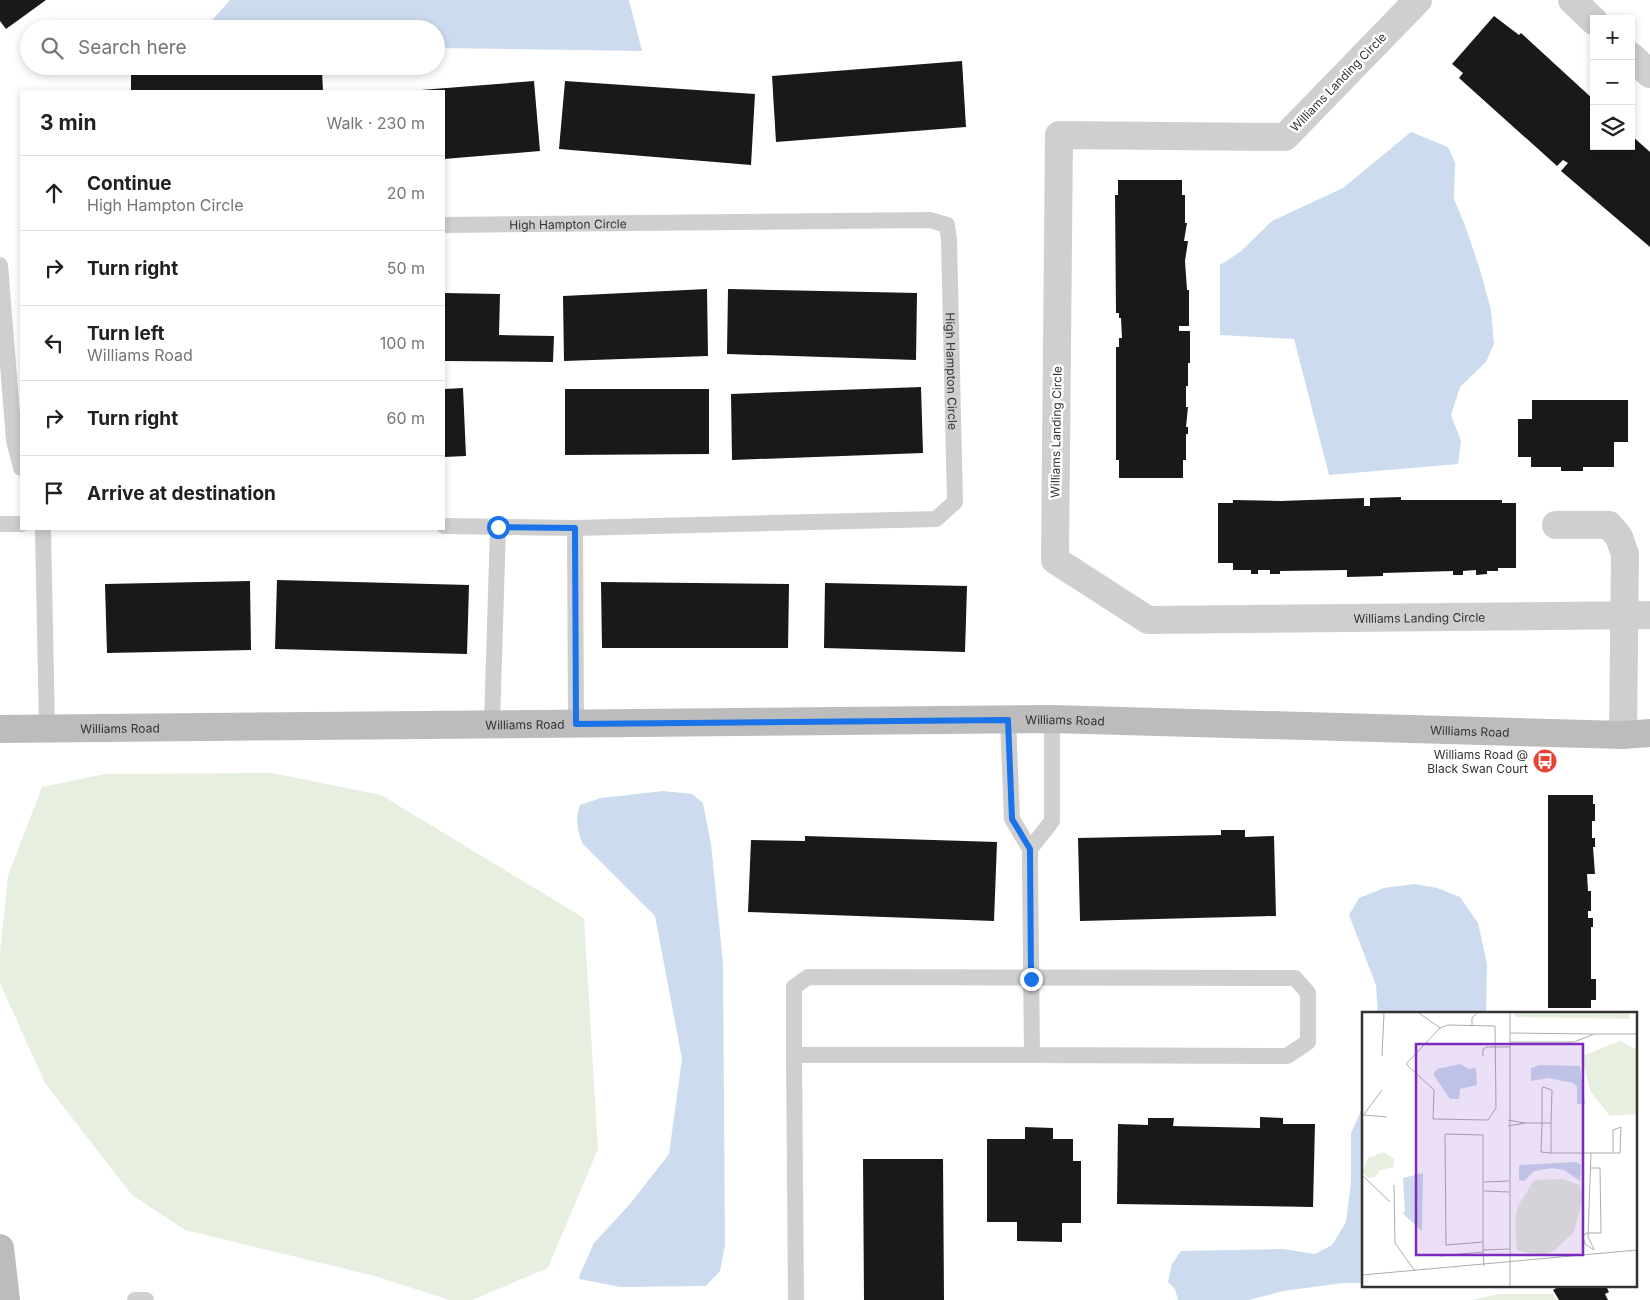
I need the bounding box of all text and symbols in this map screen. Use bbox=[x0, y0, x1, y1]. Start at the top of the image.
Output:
map controls bbox=[1590, 15, 1635, 150]
button: + bbox=[1590, 15, 1635, 60]
search box bbox=[20, 20, 445, 75]
street label: Williams Landing Circle bbox=[1287, 29, 1389, 135]
icon: search bbox=[38, 34, 66, 62]
text: Search here bbox=[78, 36, 187, 59]
button: − bbox=[1590, 60, 1635, 105]
button: layers bbox=[1590, 105, 1635, 150]
text: 3 min bbox=[40, 110, 96, 135]
text: Walk · 230 m bbox=[327, 113, 425, 133]
text: Continue bbox=[87, 172, 172, 195]
icon: ahead bbox=[40, 179, 68, 207]
text: 20 m bbox=[387, 183, 425, 203]
text: High Hampton Circle bbox=[87, 195, 244, 215]
street label: High Hampton Circle bbox=[509, 216, 627, 232]
icon: right bbox=[40, 254, 68, 282]
text: Turn right bbox=[87, 257, 178, 280]
text: 50 m bbox=[387, 258, 425, 278]
street label: High Hampton Circle bbox=[943, 312, 961, 430]
text: Turn left bbox=[87, 322, 165, 345]
icon: left bbox=[40, 329, 68, 357]
text: 100 m bbox=[380, 333, 425, 353]
text: Williams Road bbox=[87, 345, 193, 365]
street label: Williams Landing Circle bbox=[1047, 366, 1065, 498]
icon: right bbox=[40, 404, 68, 432]
text: Turn right bbox=[87, 407, 178, 430]
text: 60 m bbox=[386, 408, 425, 428]
icon: arrive bbox=[40, 479, 68, 507]
text: Arrive at destination bbox=[87, 482, 276, 505]
route start bbox=[487, 516, 510, 539]
street label: Williams Landing Circle bbox=[1353, 609, 1485, 625]
street label: Williams Road bbox=[1025, 711, 1105, 728]
street label: Williams Road bbox=[485, 716, 565, 732]
street label: Williams Road bbox=[80, 720, 160, 736]
street label: Williams Road bbox=[1430, 722, 1510, 739]
place label: Williams Road @ Black Swan Court bbox=[1427, 747, 1528, 776]
bus stop icon: Williams Road @ Black Swan Court bbox=[1532, 748, 1558, 774]
route end bbox=[1020, 968, 1043, 991]
inset map bbox=[1362, 1012, 1638, 1288]

